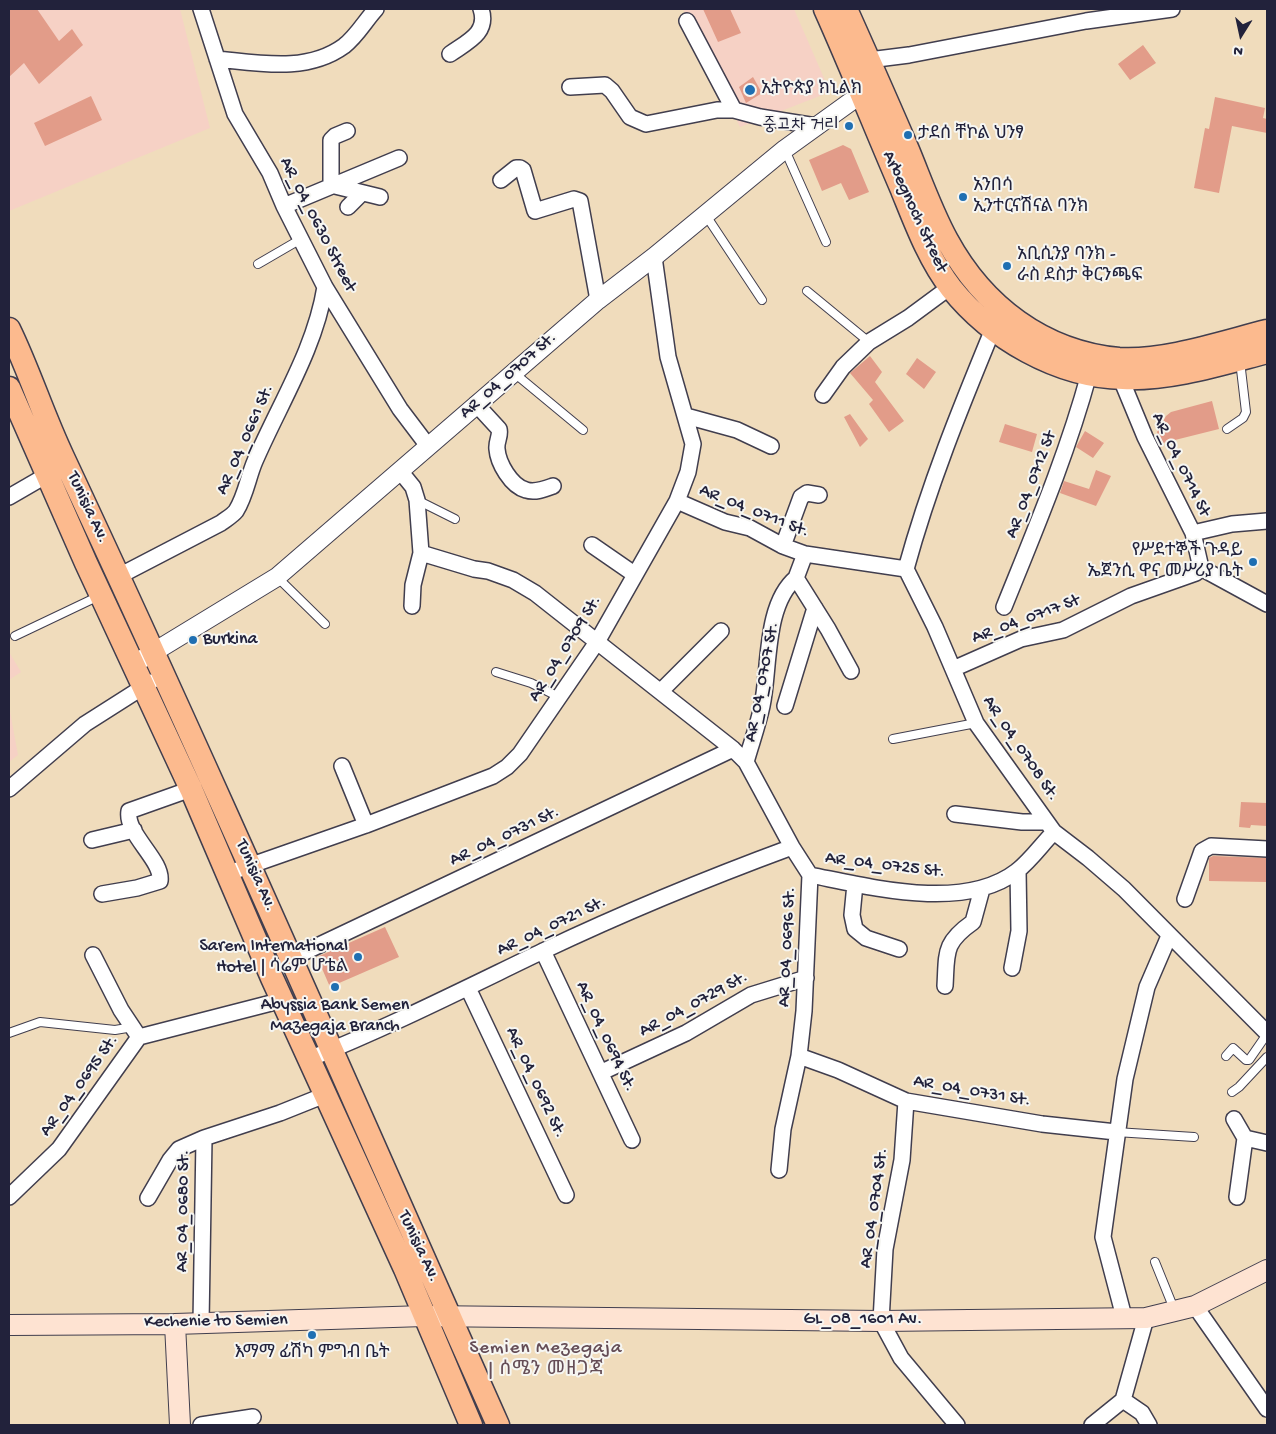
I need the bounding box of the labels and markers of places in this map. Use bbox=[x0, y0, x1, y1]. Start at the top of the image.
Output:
place label: ኢትዮጵያ ክኒልክ bbox=[761, 79, 862, 101]
marker: ኢትዮጵያ ክኒልክ bbox=[743, 83, 757, 97]
place label: 중고차 거리 bbox=[762, 115, 839, 137]
marker: 중고차 거리 bbox=[843, 120, 855, 132]
place label: ታደሰ ቸኮል ህንፃ bbox=[918, 124, 1024, 146]
marker: ታደሰ ቸኮል ህንፃ bbox=[902, 129, 914, 141]
place label: አንበሳ ኢንተርናሽናል ባንክ bbox=[973, 176, 1088, 218]
marker: አንበሳ ኢንተርናሽናል ባንክ bbox=[957, 191, 969, 203]
place label: አቢሲንያ ባንክ - ራስ ደስታ ቅርንጫፍ bbox=[1017, 245, 1142, 288]
marker: አቢሲንያ ባንክ - ራስ ደስታ ቅርንጫፍ bbox=[1001, 260, 1013, 272]
place label: የሥደተኞች ጉዳይ ኤጀንሲ ዋና መሥሪያ ቤት bbox=[1087, 541, 1243, 584]
marker: የሥደተኞች ጉዳይ ኤጀንሲ ዋና መሥሪያ ቤት bbox=[1247, 556, 1259, 568]
place label: Burkina bbox=[203, 629, 257, 651]
marker: Burkina bbox=[187, 634, 199, 646]
place label: Sarem International Hotel | ሳሬም ሆቴል bbox=[199, 936, 348, 979]
marker: Sarem International Hotel | ሳሬም ሆቴል bbox=[352, 951, 364, 963]
marker: Abyssia Bank Semen Mazegaja Branch bbox=[329, 981, 341, 993]
place label: Abyssia Bank Semen Mazegaja Branch bbox=[261, 995, 409, 1038]
marker: እማማ ፊሽካ ምግብ ቤት bbox=[306, 1329, 318, 1341]
place label: እማማ ፊሽካ ምግብ ቤት bbox=[234, 1343, 390, 1365]

